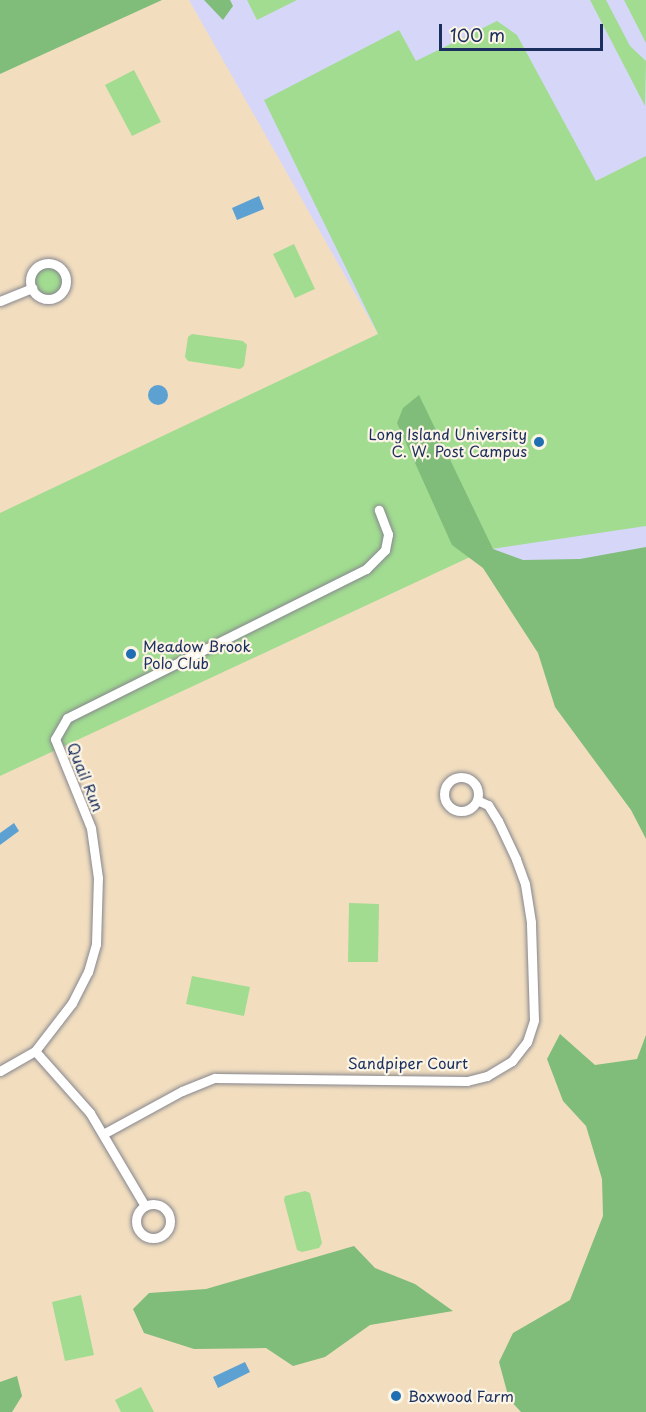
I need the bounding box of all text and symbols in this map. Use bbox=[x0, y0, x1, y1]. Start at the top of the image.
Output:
scale bar bbox=[442, 12, 606, 50]
text: 100 m bbox=[450, 21, 505, 48]
place label: Long Island University C. W. Post Campus bbox=[369, 424, 527, 459]
marker: Long Island University C. W. Post Campus bbox=[532, 435, 546, 449]
place label: Meadow Brook Polo Club bbox=[143, 636, 252, 671]
marker: Meadow Brook Polo Club bbox=[124, 647, 138, 661]
street label: Quail Run bbox=[64, 740, 108, 814]
street label: Sandpiper Court bbox=[348, 1054, 468, 1072]
place label: Boxwood Farm bbox=[408, 1387, 515, 1405]
marker: Boxwood Farm bbox=[389, 1389, 403, 1403]

